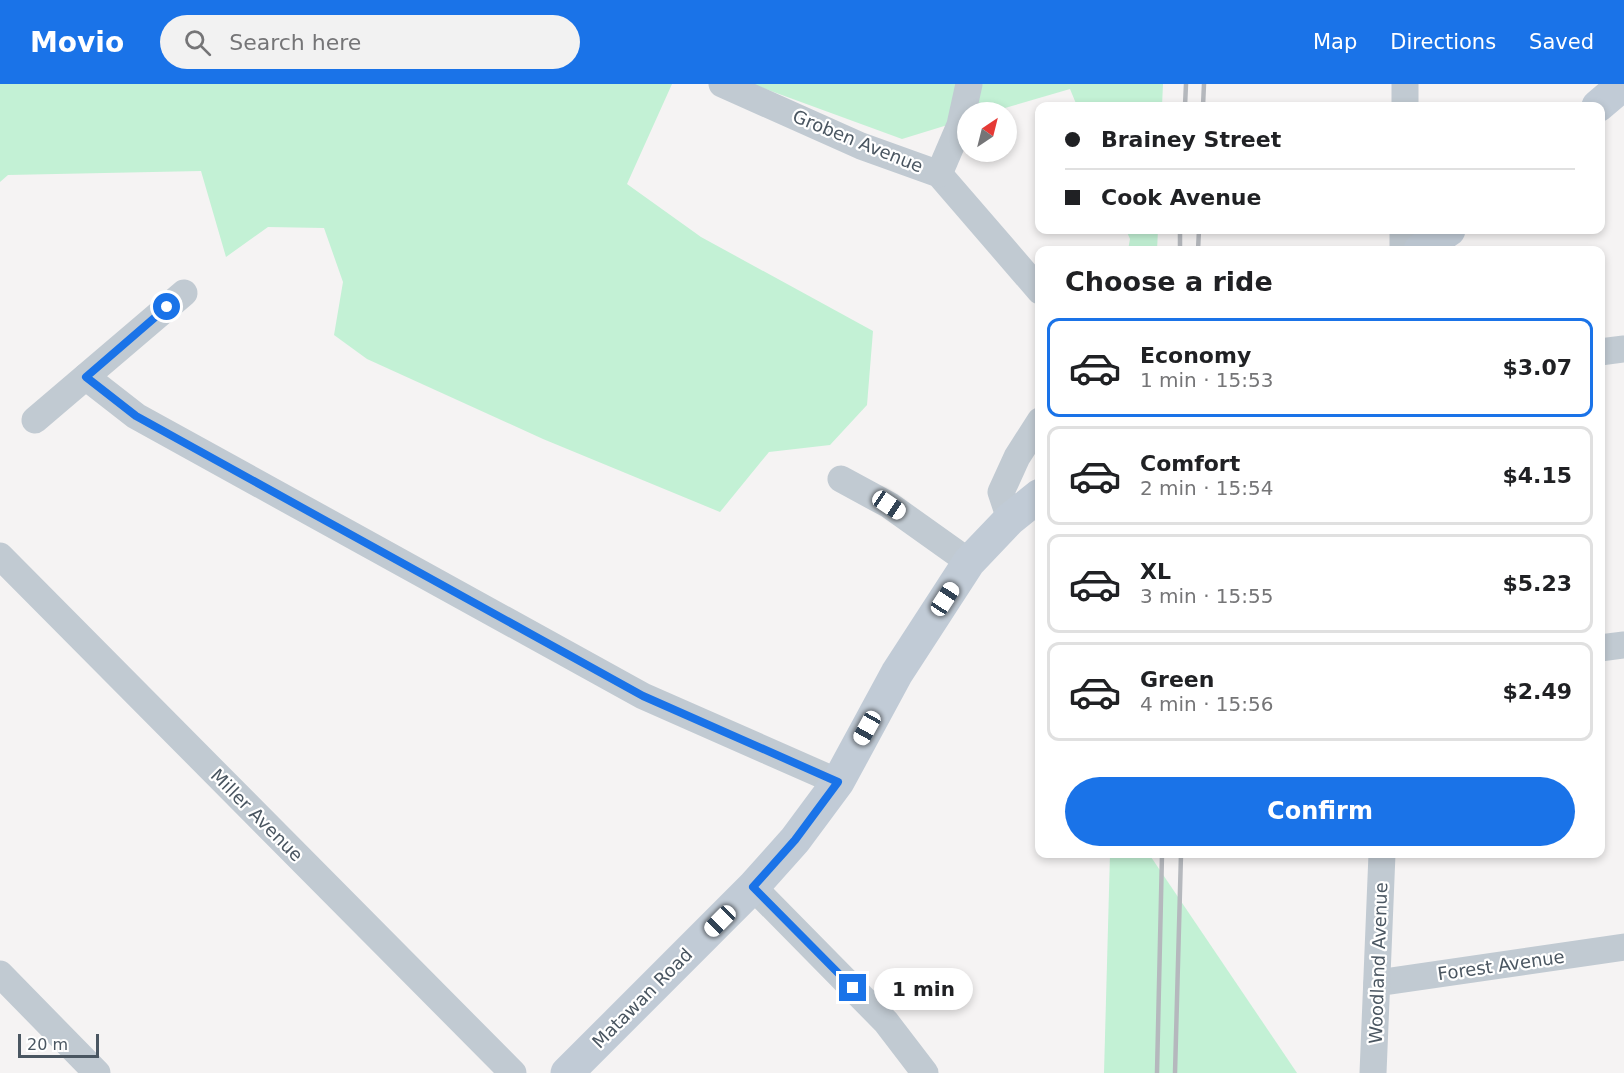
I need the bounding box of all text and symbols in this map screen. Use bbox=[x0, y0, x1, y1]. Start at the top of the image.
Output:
search box bbox=[160, 15, 580, 69]
text: Movio bbox=[30, 26, 124, 59]
icon: search bbox=[181, 26, 214, 59]
text: Search here bbox=[229, 30, 361, 55]
text: Map bbox=[1313, 30, 1357, 54]
text: Directions bbox=[1390, 30, 1496, 54]
text: Saved bbox=[1529, 30, 1594, 54]
north arrow bbox=[957, 102, 1017, 162]
map controls bbox=[957, 102, 1017, 162]
street label: Groben Avenue bbox=[790, 105, 926, 177]
text: Brainey Street bbox=[1101, 127, 1281, 152]
text: Cook Avenue bbox=[1101, 185, 1261, 210]
text: Choose a ride bbox=[1065, 266, 1273, 297]
route start bbox=[153, 293, 180, 320]
icon: car bbox=[1068, 341, 1122, 395]
text: Economy bbox=[1140, 343, 1251, 368]
text: $3.07 bbox=[1502, 355, 1572, 380]
text: 1 min · 15:53 bbox=[1140, 368, 1274, 392]
icon: car bbox=[1068, 449, 1122, 503]
text: Comfort bbox=[1140, 451, 1240, 476]
text: $4.15 bbox=[1502, 463, 1572, 488]
text: 2 min · 15:54 bbox=[1140, 476, 1274, 500]
car bbox=[869, 487, 909, 523]
icon: car bbox=[1068, 557, 1122, 611]
text: XL bbox=[1140, 559, 1171, 584]
text: $5.23 bbox=[1502, 571, 1572, 596]
car bbox=[928, 579, 962, 619]
text: 3 min · 15:55 bbox=[1140, 584, 1274, 608]
icon: car bbox=[1068, 665, 1122, 719]
text: Green bbox=[1140, 667, 1214, 692]
text: $2.49 bbox=[1502, 679, 1572, 704]
text: 4 min · 15:56 bbox=[1140, 692, 1274, 716]
car bbox=[850, 708, 884, 748]
street label: Miller Avenue bbox=[207, 765, 307, 865]
button: Confirm bbox=[1065, 777, 1575, 846]
street label: Woodland Avenue bbox=[1365, 882, 1391, 1044]
car bbox=[701, 902, 739, 940]
street label: Matawan Road bbox=[588, 944, 696, 1052]
street label: Forest Avenue bbox=[1436, 946, 1566, 984]
callout: 1 min bbox=[874, 967, 973, 1009]
route end bbox=[839, 974, 866, 1001]
text: 1 min bbox=[892, 977, 955, 1001]
scale bar bbox=[18, 1031, 99, 1058]
text: 20 m bbox=[27, 1035, 68, 1054]

